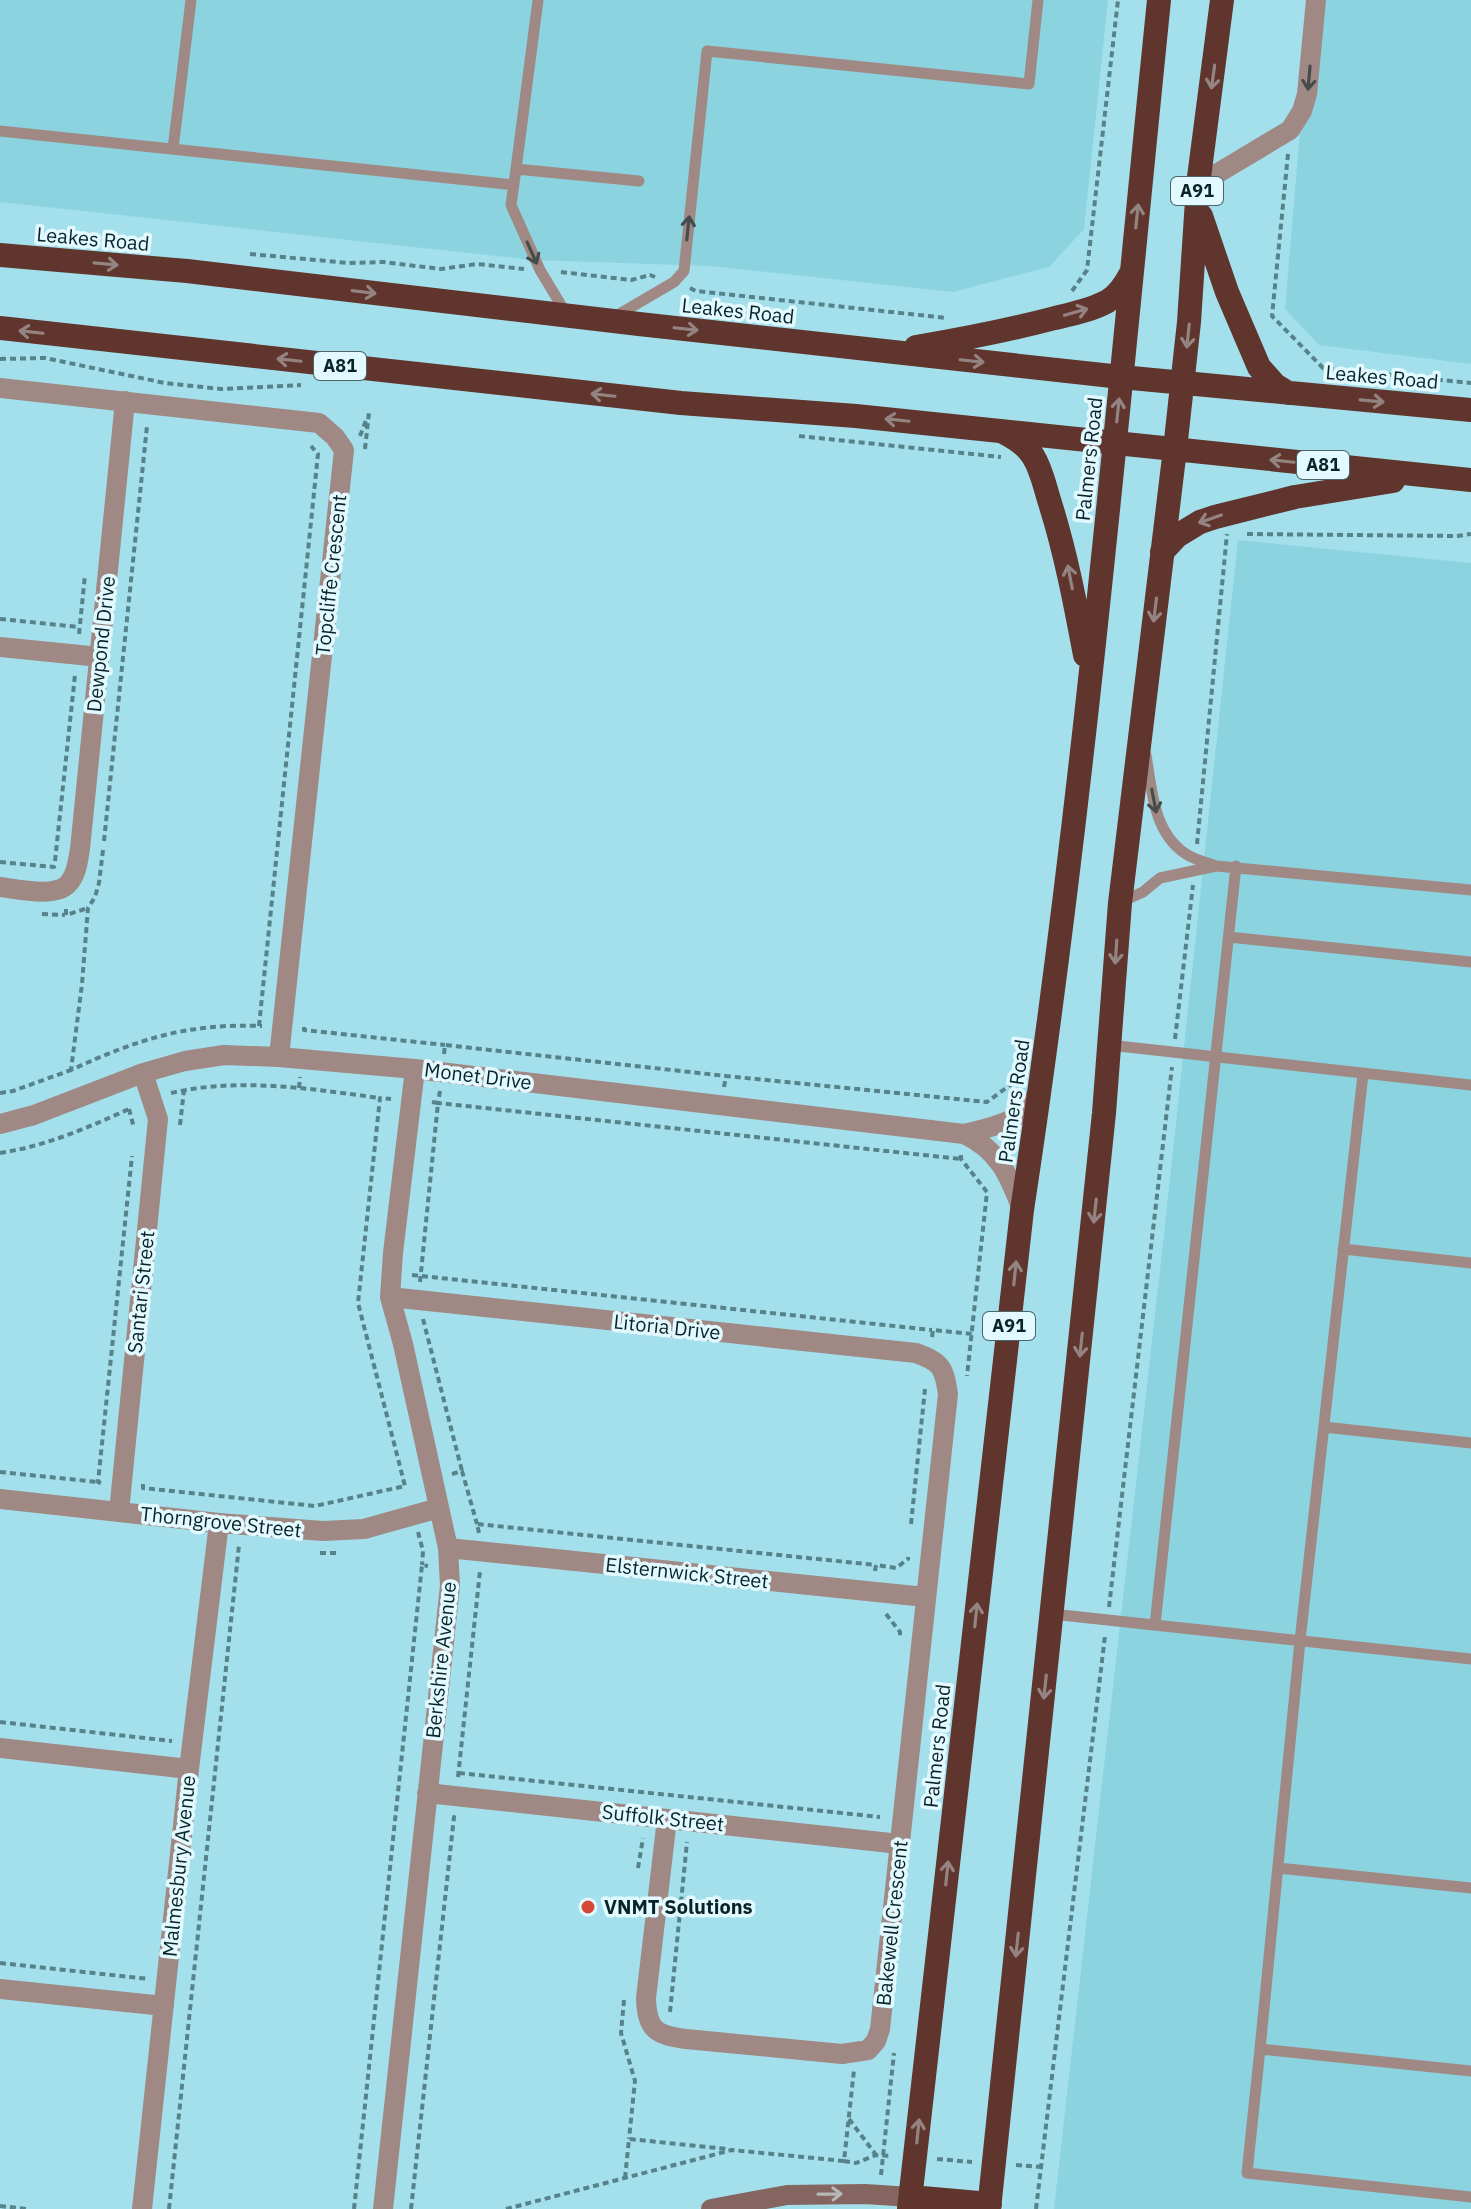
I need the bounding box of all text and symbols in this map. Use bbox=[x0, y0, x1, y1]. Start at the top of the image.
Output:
one-way arrow bbox=[1205, 64, 1220, 90]
one-way arrow bbox=[1301, 64, 1316, 91]
road number: A91 bbox=[1171, 177, 1223, 205]
one-way arrow bbox=[1130, 203, 1145, 230]
one-way arrow bbox=[681, 215, 696, 242]
street label: Leakes Road bbox=[36, 220, 151, 257]
one-way arrow bbox=[525, 241, 540, 265]
one-way arrow bbox=[92, 257, 119, 272]
one-way arrow bbox=[350, 284, 377, 299]
street label: Leakes Road bbox=[680, 291, 796, 330]
one-way arrow bbox=[1062, 304, 1088, 319]
one-way arrow bbox=[672, 322, 699, 337]
one-way arrow bbox=[1180, 322, 1195, 349]
one-way arrow bbox=[18, 324, 45, 339]
one-way arrow bbox=[277, 352, 302, 367]
road number: A81 bbox=[314, 352, 366, 380]
one-way arrow bbox=[958, 354, 985, 369]
street label: Leakes Road bbox=[1325, 358, 1440, 395]
one-way arrow bbox=[590, 387, 617, 402]
one-way arrow bbox=[1358, 393, 1385, 408]
street label: Palmers Road bbox=[1069, 396, 1108, 522]
one-way arrow bbox=[1110, 397, 1125, 424]
one-way arrow bbox=[884, 413, 911, 428]
road number: A81 bbox=[1297, 451, 1349, 479]
one-way arrow bbox=[1269, 453, 1296, 468]
street label: Topcliffe Crescent bbox=[309, 493, 352, 657]
one-way arrow bbox=[1198, 513, 1223, 528]
one-way arrow bbox=[1061, 564, 1076, 590]
street label: Dewpond Drive bbox=[80, 575, 121, 713]
one-way arrow bbox=[1147, 596, 1162, 623]
one-way arrow bbox=[1147, 788, 1162, 813]
one-way arrow bbox=[1108, 938, 1123, 965]
street label: Palmers Road bbox=[991, 1038, 1036, 1164]
street label: Monet Drive bbox=[423, 1056, 533, 1095]
one-way arrow bbox=[1087, 1197, 1102, 1224]
street label: Santari Street bbox=[121, 1229, 160, 1355]
one-way arrow bbox=[1008, 1261, 1023, 1286]
street label: Litoria Drive bbox=[612, 1307, 722, 1346]
road number: A91 bbox=[983, 1312, 1035, 1340]
one-way arrow bbox=[1073, 1331, 1088, 1358]
street label: Thorngrove Street bbox=[139, 1500, 303, 1543]
street label: Elsternwick Street bbox=[604, 1551, 770, 1594]
street label: Berkshire Avenue bbox=[419, 1580, 462, 1740]
one-way arrow bbox=[969, 1602, 984, 1629]
one-way arrow bbox=[1037, 1673, 1052, 1700]
street label: Palmers Road bbox=[917, 1683, 956, 1809]
street label: Malmesbury Avenue bbox=[156, 1774, 201, 1958]
street label: Suffolk Street bbox=[601, 1798, 725, 1837]
street label: Bakewell Crescent bbox=[869, 1839, 914, 2007]
one-way arrow bbox=[940, 1861, 955, 1886]
place label: VNMT Solutions bbox=[604, 1893, 753, 1920]
marker: VNMT Solutions bbox=[579, 1898, 597, 1916]
one-way arrow bbox=[1010, 1931, 1025, 1958]
one-way arrow bbox=[911, 2119, 926, 2145]
one-way arrow bbox=[816, 2186, 843, 2201]

